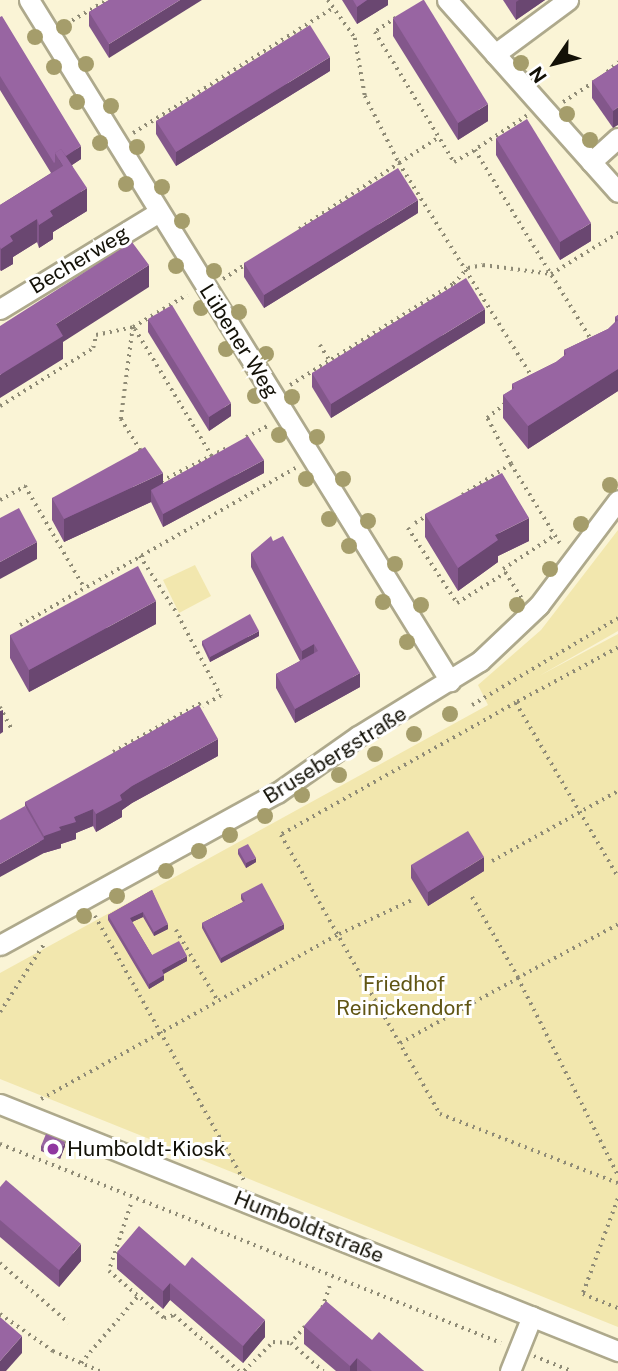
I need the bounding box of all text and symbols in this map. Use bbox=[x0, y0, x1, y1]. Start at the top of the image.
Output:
north arrow bbox=[520, 28, 590, 98]
text: N bbox=[525, 63, 551, 87]
street label: Becherweg bbox=[25, 221, 133, 299]
street label: Lübener Weg bbox=[194, 279, 284, 403]
street label: Brusebergstraße bbox=[259, 701, 411, 809]
park label: Friedhof Reinickendorf bbox=[336, 971, 472, 1021]
place label: Humboldt-Kiosk bbox=[67, 1136, 226, 1162]
marker: Humboldt-Kiosk bbox=[45, 1141, 61, 1157]
street label: Humboldtstraße bbox=[230, 1185, 388, 1269]

